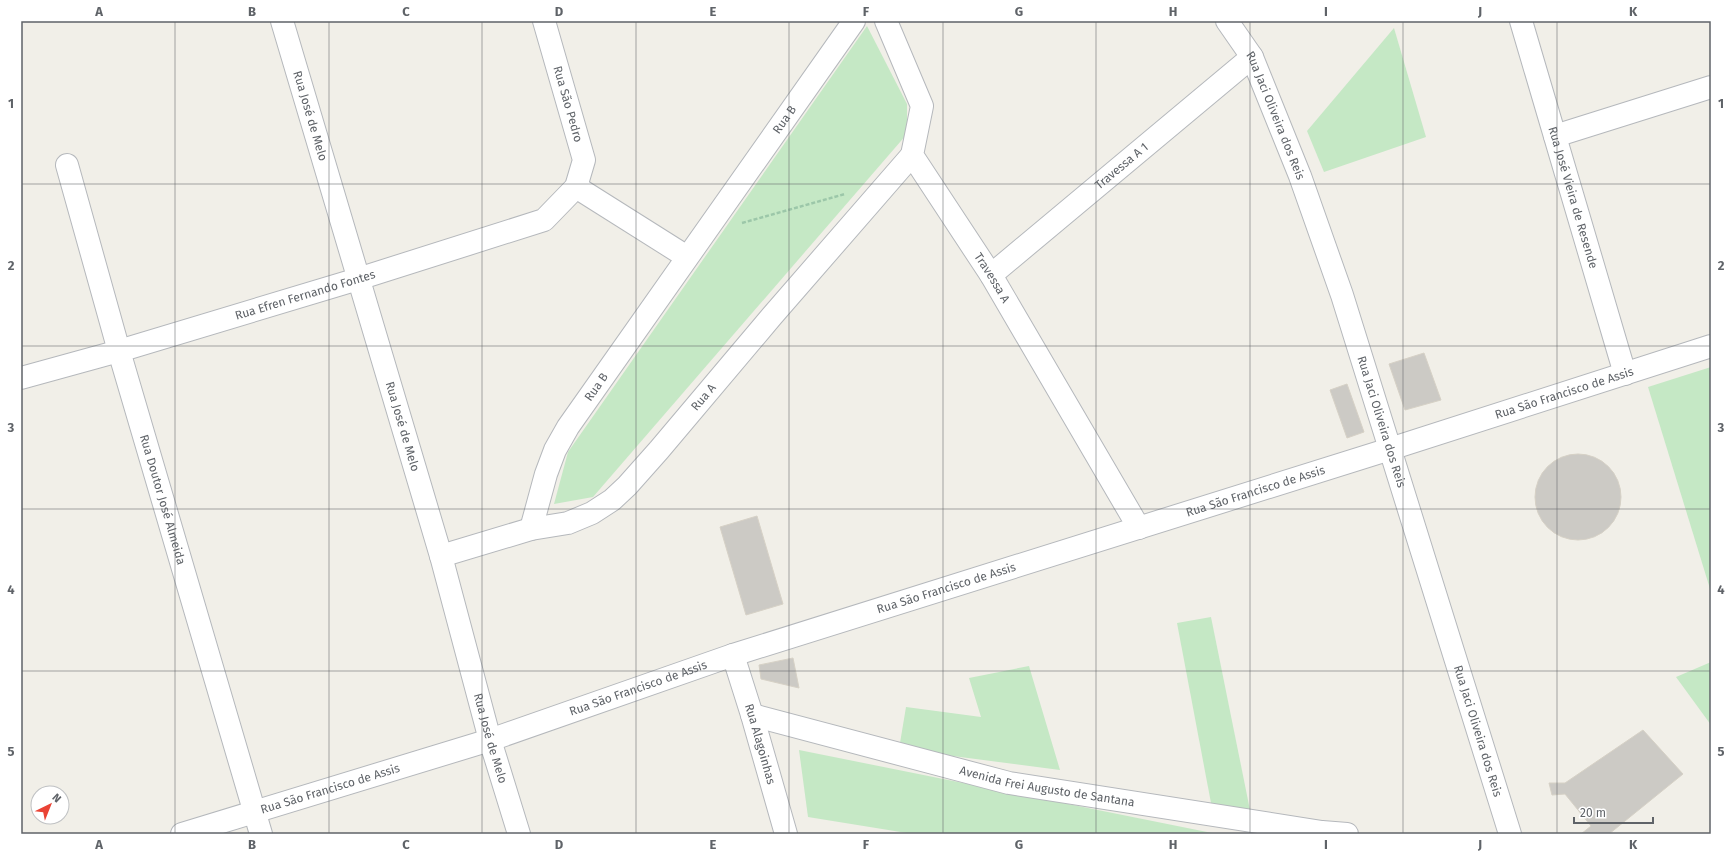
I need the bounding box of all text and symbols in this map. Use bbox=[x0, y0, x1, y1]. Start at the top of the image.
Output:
text: A bbox=[94, 4, 103, 19]
text: B bbox=[248, 4, 256, 19]
text: C bbox=[402, 4, 410, 19]
text: D bbox=[555, 4, 564, 19]
text: E bbox=[710, 4, 717, 19]
text: F bbox=[863, 4, 870, 19]
text: G bbox=[1015, 4, 1023, 19]
text: H bbox=[1169, 4, 1177, 19]
text: I bbox=[1324, 4, 1328, 19]
text: J bbox=[1477, 4, 1482, 19]
text: K bbox=[1629, 4, 1638, 19]
street label: Rua Jaci Oliveira dos Reis bbox=[1243, 49, 1308, 182]
street label: Rua São Pedro bbox=[550, 64, 586, 144]
street label: Rua José de Melo bbox=[290, 69, 330, 163]
text: 1 bbox=[8, 96, 14, 111]
text: 1 bbox=[1718, 96, 1724, 111]
street label: Rua B bbox=[770, 103, 799, 136]
street label: Rua José Vieira de Resende bbox=[1545, 125, 1601, 270]
street label: Travessa A 1 bbox=[1092, 140, 1151, 192]
street label: Travessa A bbox=[971, 250, 1013, 306]
text: 2 bbox=[8, 258, 15, 273]
text: 2 bbox=[1718, 258, 1725, 273]
street label: Rua Efren Fernando Fontes bbox=[233, 267, 377, 323]
street label: Rua Jaci Oliveira dos Reis bbox=[1354, 354, 1409, 490]
street label: Rua São Francisco de Assis bbox=[1493, 364, 1636, 422]
street label: Rua B bbox=[581, 370, 611, 404]
street label: Rua José de Melo bbox=[383, 380, 423, 473]
street label: Rua A bbox=[688, 381, 719, 414]
text: 3 bbox=[7, 420, 15, 435]
text: 3 bbox=[1717, 420, 1725, 435]
street label: Rua Doutor José Almeida bbox=[137, 433, 188, 566]
street label: Rua São Francisco de Assis bbox=[1184, 463, 1327, 520]
street label: Rua São Francisco de Assis bbox=[875, 560, 1018, 616]
text: 4 bbox=[7, 582, 15, 597]
text: 4 bbox=[1717, 582, 1725, 597]
street label: Rua São Francisco de Assis bbox=[567, 658, 709, 719]
street label: Rua Jaci Oliveira dos Reis bbox=[1451, 663, 1505, 799]
street label: Rua José de Melo bbox=[471, 692, 510, 785]
street label: Rua Alagoinhas bbox=[742, 702, 779, 786]
text: 5 bbox=[8, 744, 15, 759]
text: 5 bbox=[1718, 744, 1725, 759]
street label: Rua São Francisco de Assis bbox=[259, 761, 402, 817]
street label: Avenida Frei Augusto de Santana bbox=[958, 763, 1136, 810]
north arrow bbox=[30, 785, 70, 825]
text: N bbox=[49, 791, 64, 805]
scale bar bbox=[1574, 799, 1653, 825]
text: 20 m bbox=[1580, 806, 1606, 820]
text: A bbox=[94, 837, 103, 852]
text: B bbox=[248, 837, 256, 852]
text: C bbox=[402, 837, 410, 852]
text: D bbox=[555, 837, 564, 852]
text: E bbox=[710, 837, 717, 852]
text: F bbox=[863, 837, 870, 852]
text: G bbox=[1015, 837, 1023, 852]
text: H bbox=[1169, 837, 1177, 852]
text: I bbox=[1324, 837, 1328, 852]
text: J bbox=[1477, 837, 1482, 852]
text: K bbox=[1629, 837, 1638, 852]

